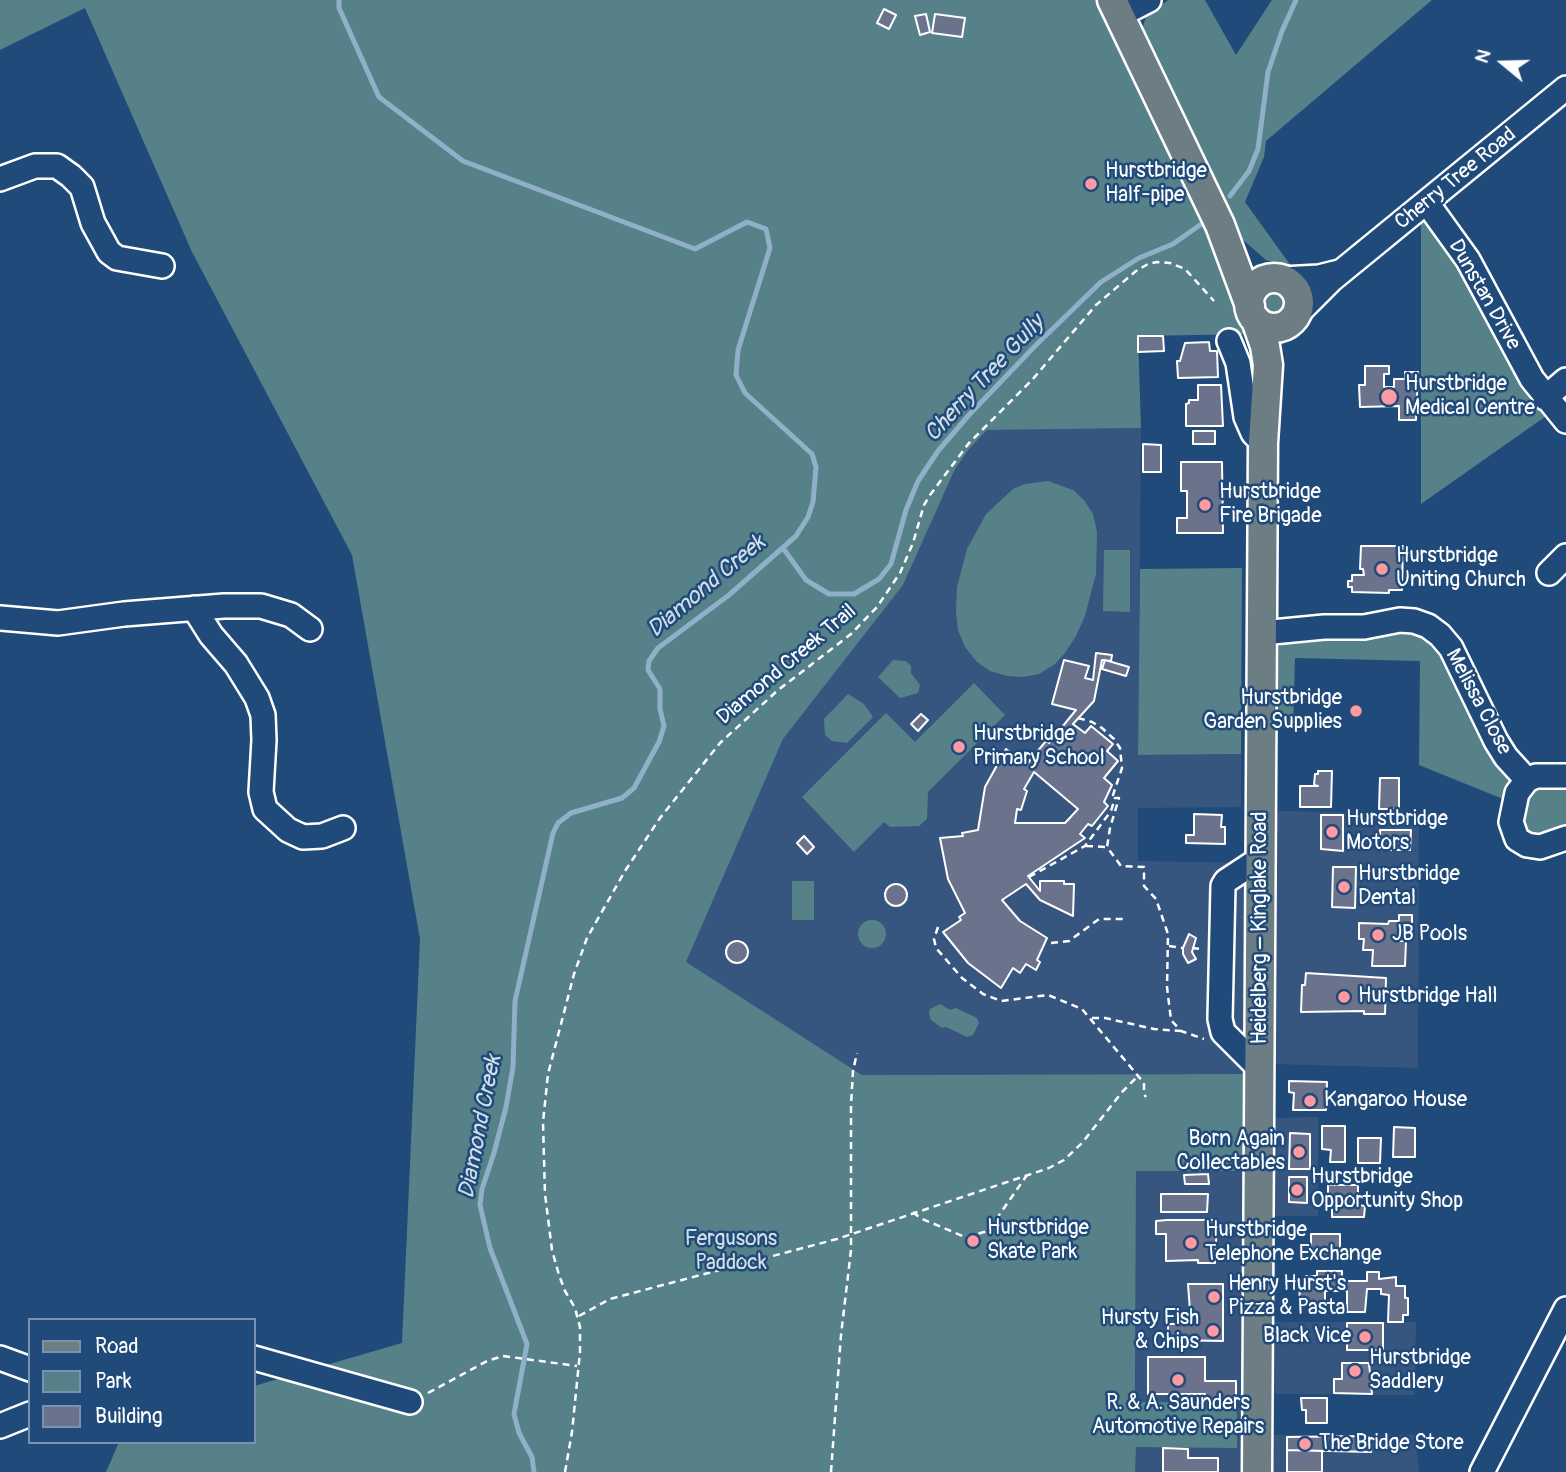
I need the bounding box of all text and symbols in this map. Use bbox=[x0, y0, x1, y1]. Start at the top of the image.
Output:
north arrow bbox=[1468, 28, 1538, 98]
text: N bbox=[1470, 46, 1497, 66]
street label: Cherry Tree Road bbox=[1390, 122, 1522, 236]
place label: Hurstbridge Half-pipe bbox=[1105, 159, 1207, 209]
marker: Hurstbridge Half-pipe bbox=[1083, 176, 1099, 192]
street label: Dunstan Drive bbox=[1442, 235, 1526, 355]
water label: Cherry Tree Gully bbox=[919, 310, 1051, 448]
place label: Hurstbridge Medical Centre bbox=[1405, 372, 1535, 422]
marker: Hurstbridge Medical Centre bbox=[1379, 387, 1399, 407]
place label: Hurstbridge Fire Brigade bbox=[1219, 480, 1322, 530]
marker: Hurstbridge Fire Brigade bbox=[1197, 497, 1213, 513]
water label: Diamond Creek bbox=[642, 530, 772, 644]
place label: Hurstbridge Uniting Church bbox=[1396, 544, 1526, 594]
marker: Hurstbridge Uniting Church bbox=[1374, 561, 1390, 577]
street label: Diamond Creek Trail bbox=[712, 599, 862, 731]
street label: Melissa Close bbox=[1440, 645, 1516, 759]
place label: Hurstbridge Garden Supplies bbox=[1203, 686, 1342, 736]
marker: Hurstbridge Garden Supplies bbox=[1348, 703, 1364, 719]
place label: Hurstbridge Primary School bbox=[973, 722, 1105, 772]
marker: Hurstbridge Primary School bbox=[951, 739, 967, 755]
place label: Hurstbridge Motors bbox=[1346, 807, 1448, 857]
street label: Heidelberg – Kinglake Road bbox=[1248, 811, 1274, 1045]
marker: Hurstbridge Motors bbox=[1324, 824, 1340, 840]
place label: Hurstbridge Dental bbox=[1358, 862, 1460, 912]
marker: Hurstbridge Dental bbox=[1336, 879, 1352, 895]
place label: JB Pools bbox=[1392, 922, 1467, 948]
marker: JB Pools bbox=[1370, 927, 1386, 943]
place label: Hurstbridge Hall bbox=[1358, 984, 1497, 1010]
marker: Hurstbridge Hall bbox=[1336, 989, 1352, 1005]
water label: Diamond Creek bbox=[454, 1053, 508, 1201]
place label: Kangaroo House bbox=[1324, 1088, 1467, 1114]
marker: Kangaroo House bbox=[1302, 1093, 1318, 1109]
place label: Born Again Collectables bbox=[1176, 1127, 1285, 1177]
marker: Born Again Collectables bbox=[1291, 1144, 1307, 1160]
place label: Hurstbridge Opportunity Shop bbox=[1311, 1165, 1463, 1215]
marker: Hurstbridge Opportunity Shop bbox=[1289, 1182, 1305, 1198]
place label: Hurstbridge Skate Park bbox=[987, 1216, 1089, 1266]
place label: Hurstbridge Telephone Exchange bbox=[1205, 1218, 1382, 1268]
park label: Fergusons Paddock bbox=[685, 1227, 777, 1277]
marker: Hurstbridge Skate Park bbox=[965, 1233, 981, 1249]
marker: Hurstbridge Telephone Exchange bbox=[1183, 1235, 1199, 1251]
place label: Henry Hurst's Pizza & Pasta bbox=[1228, 1272, 1346, 1322]
marker: Henry Hurst's Pizza & Pasta bbox=[1206, 1289, 1222, 1305]
place label: Hursty Fish & Chips bbox=[1101, 1306, 1199, 1356]
legend bbox=[28, 1318, 256, 1444]
marker: Hursty Fish & Chips bbox=[1205, 1323, 1221, 1339]
place label: Black Vice bbox=[1263, 1324, 1351, 1350]
marker: Black Vice bbox=[1357, 1329, 1373, 1345]
text: Road bbox=[95, 1333, 139, 1360]
place label: Hurstbridge Saddlery bbox=[1369, 1346, 1471, 1396]
marker: Hurstbridge Saddlery bbox=[1347, 1363, 1363, 1379]
text: Park bbox=[95, 1368, 132, 1395]
marker: R. & A. Saunders Automotive Repairs bbox=[1170, 1372, 1186, 1388]
place label: R. & A. Saunders Automotive Repairs bbox=[1092, 1391, 1264, 1441]
text: Building bbox=[95, 1403, 162, 1430]
place label: The Bridge Store bbox=[1319, 1431, 1464, 1457]
marker: The Bridge Store bbox=[1297, 1436, 1313, 1452]

